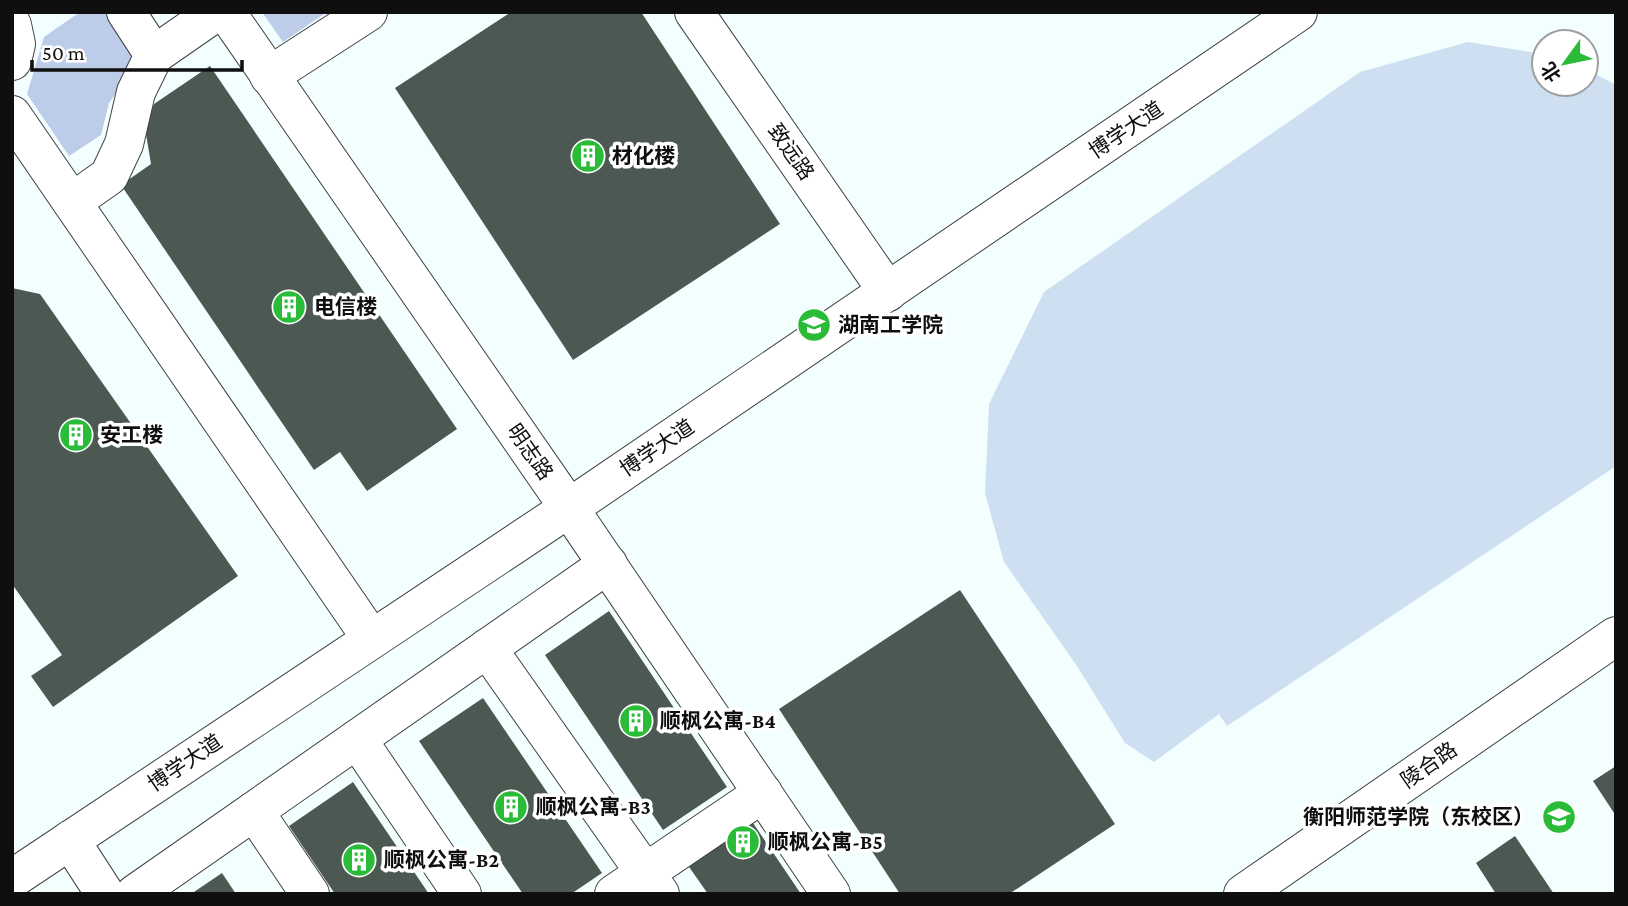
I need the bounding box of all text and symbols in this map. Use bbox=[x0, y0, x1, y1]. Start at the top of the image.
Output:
scale bar bbox=[32, 28, 242, 72]
north arrow bbox=[1530, 28, 1600, 98]
text: 50 m bbox=[42, 41, 85, 65]
text: 北 bbox=[1537, 58, 1565, 86]
street label: 博学大道 bbox=[1084, 97, 1168, 163]
street label: 致远路 bbox=[763, 119, 819, 185]
building icon: 材化楼 bbox=[569, 137, 607, 175]
place label: 材化楼 bbox=[612, 144, 675, 168]
building icon: 电信楼 bbox=[270, 288, 308, 326]
place label: 电信楼 bbox=[314, 295, 377, 319]
school or university icon: 湖南工学院 bbox=[795, 306, 833, 344]
place label: 湖南工学院 bbox=[838, 313, 943, 337]
street label: 博学大道 bbox=[615, 415, 699, 481]
building icon: 安工楼 bbox=[57, 416, 95, 454]
street label: 明志路 bbox=[502, 419, 558, 485]
place label: 安工楼 bbox=[100, 423, 163, 447]
building icon: 顺枫公寓-B4 bbox=[617, 702, 655, 740]
place label: 顺枫公寓-B4 bbox=[660, 709, 776, 733]
street label: 博学大道 bbox=[143, 730, 227, 796]
street label: 陵合路 bbox=[1396, 737, 1462, 793]
building icon: 顺枫公寓-B3 bbox=[492, 788, 530, 826]
place label: 顺枫公寓-B3 bbox=[536, 795, 651, 819]
school or university icon: 衡阳师范学院（东校区） bbox=[1540, 798, 1578, 836]
place label: 衡阳师范学院（东校区） bbox=[1303, 805, 1534, 829]
building icon: 顺枫公寓-B5 bbox=[724, 823, 762, 861]
place label: 顺枫公寓-B5 bbox=[768, 830, 883, 854]
building icon: 顺枫公寓-B2 bbox=[340, 841, 378, 879]
place label: 顺枫公寓-B2 bbox=[384, 848, 499, 872]

